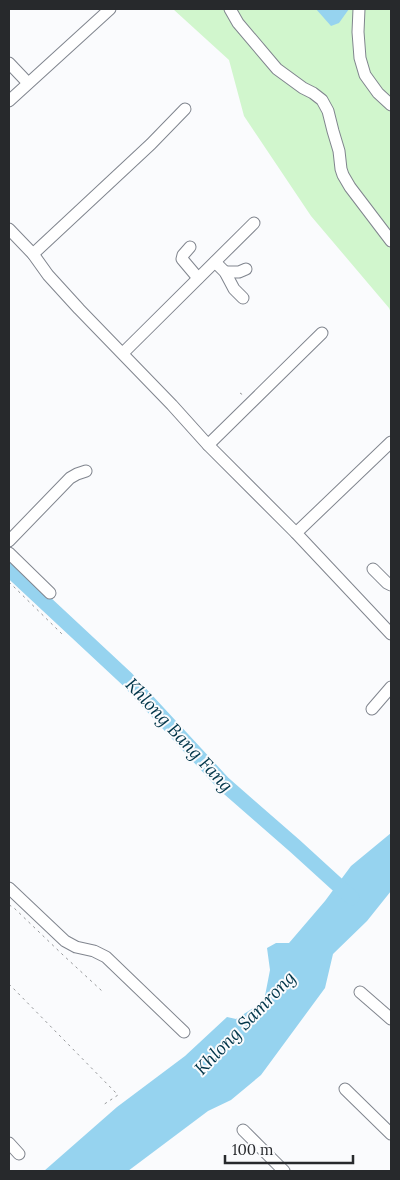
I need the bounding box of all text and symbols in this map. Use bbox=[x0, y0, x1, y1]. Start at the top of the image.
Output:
water label: Khlong Bang Fang bbox=[121, 673, 238, 796]
water label: Khlong Samrong bbox=[189, 966, 300, 1079]
scale bar bbox=[225, 1132, 352, 1164]
text: 100 m bbox=[232, 1140, 273, 1159]

